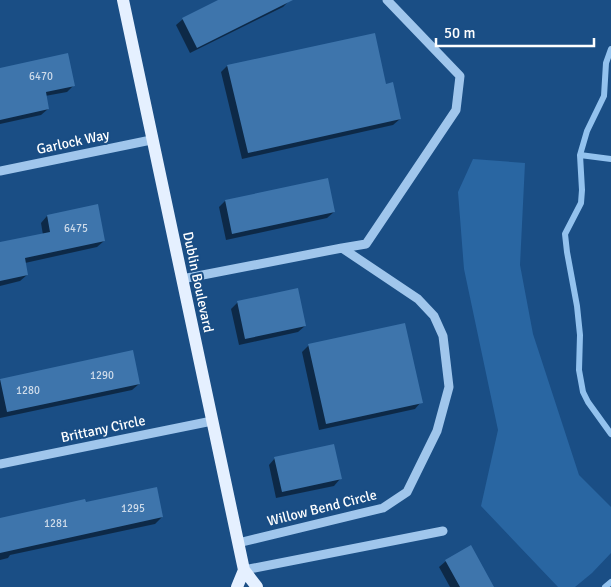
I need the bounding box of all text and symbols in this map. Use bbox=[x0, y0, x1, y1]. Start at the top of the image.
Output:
scale bar bbox=[436, 15, 594, 47]
text: 50 m bbox=[444, 24, 475, 42]
house number: 6470 bbox=[29, 70, 53, 83]
street label: Garlock Way bbox=[35, 126, 111, 158]
house number: 6475 bbox=[64, 222, 88, 235]
street label: Dublin Boulevard bbox=[179, 230, 217, 334]
house number: 1290 bbox=[90, 369, 114, 382]
house number: 1280 bbox=[16, 384, 40, 397]
street label: Brittany Circle bbox=[59, 412, 147, 446]
street label: Willow Bend Circle bbox=[265, 486, 379, 530]
house number: 1295 bbox=[121, 502, 145, 515]
house number: 1281 bbox=[44, 517, 68, 530]

